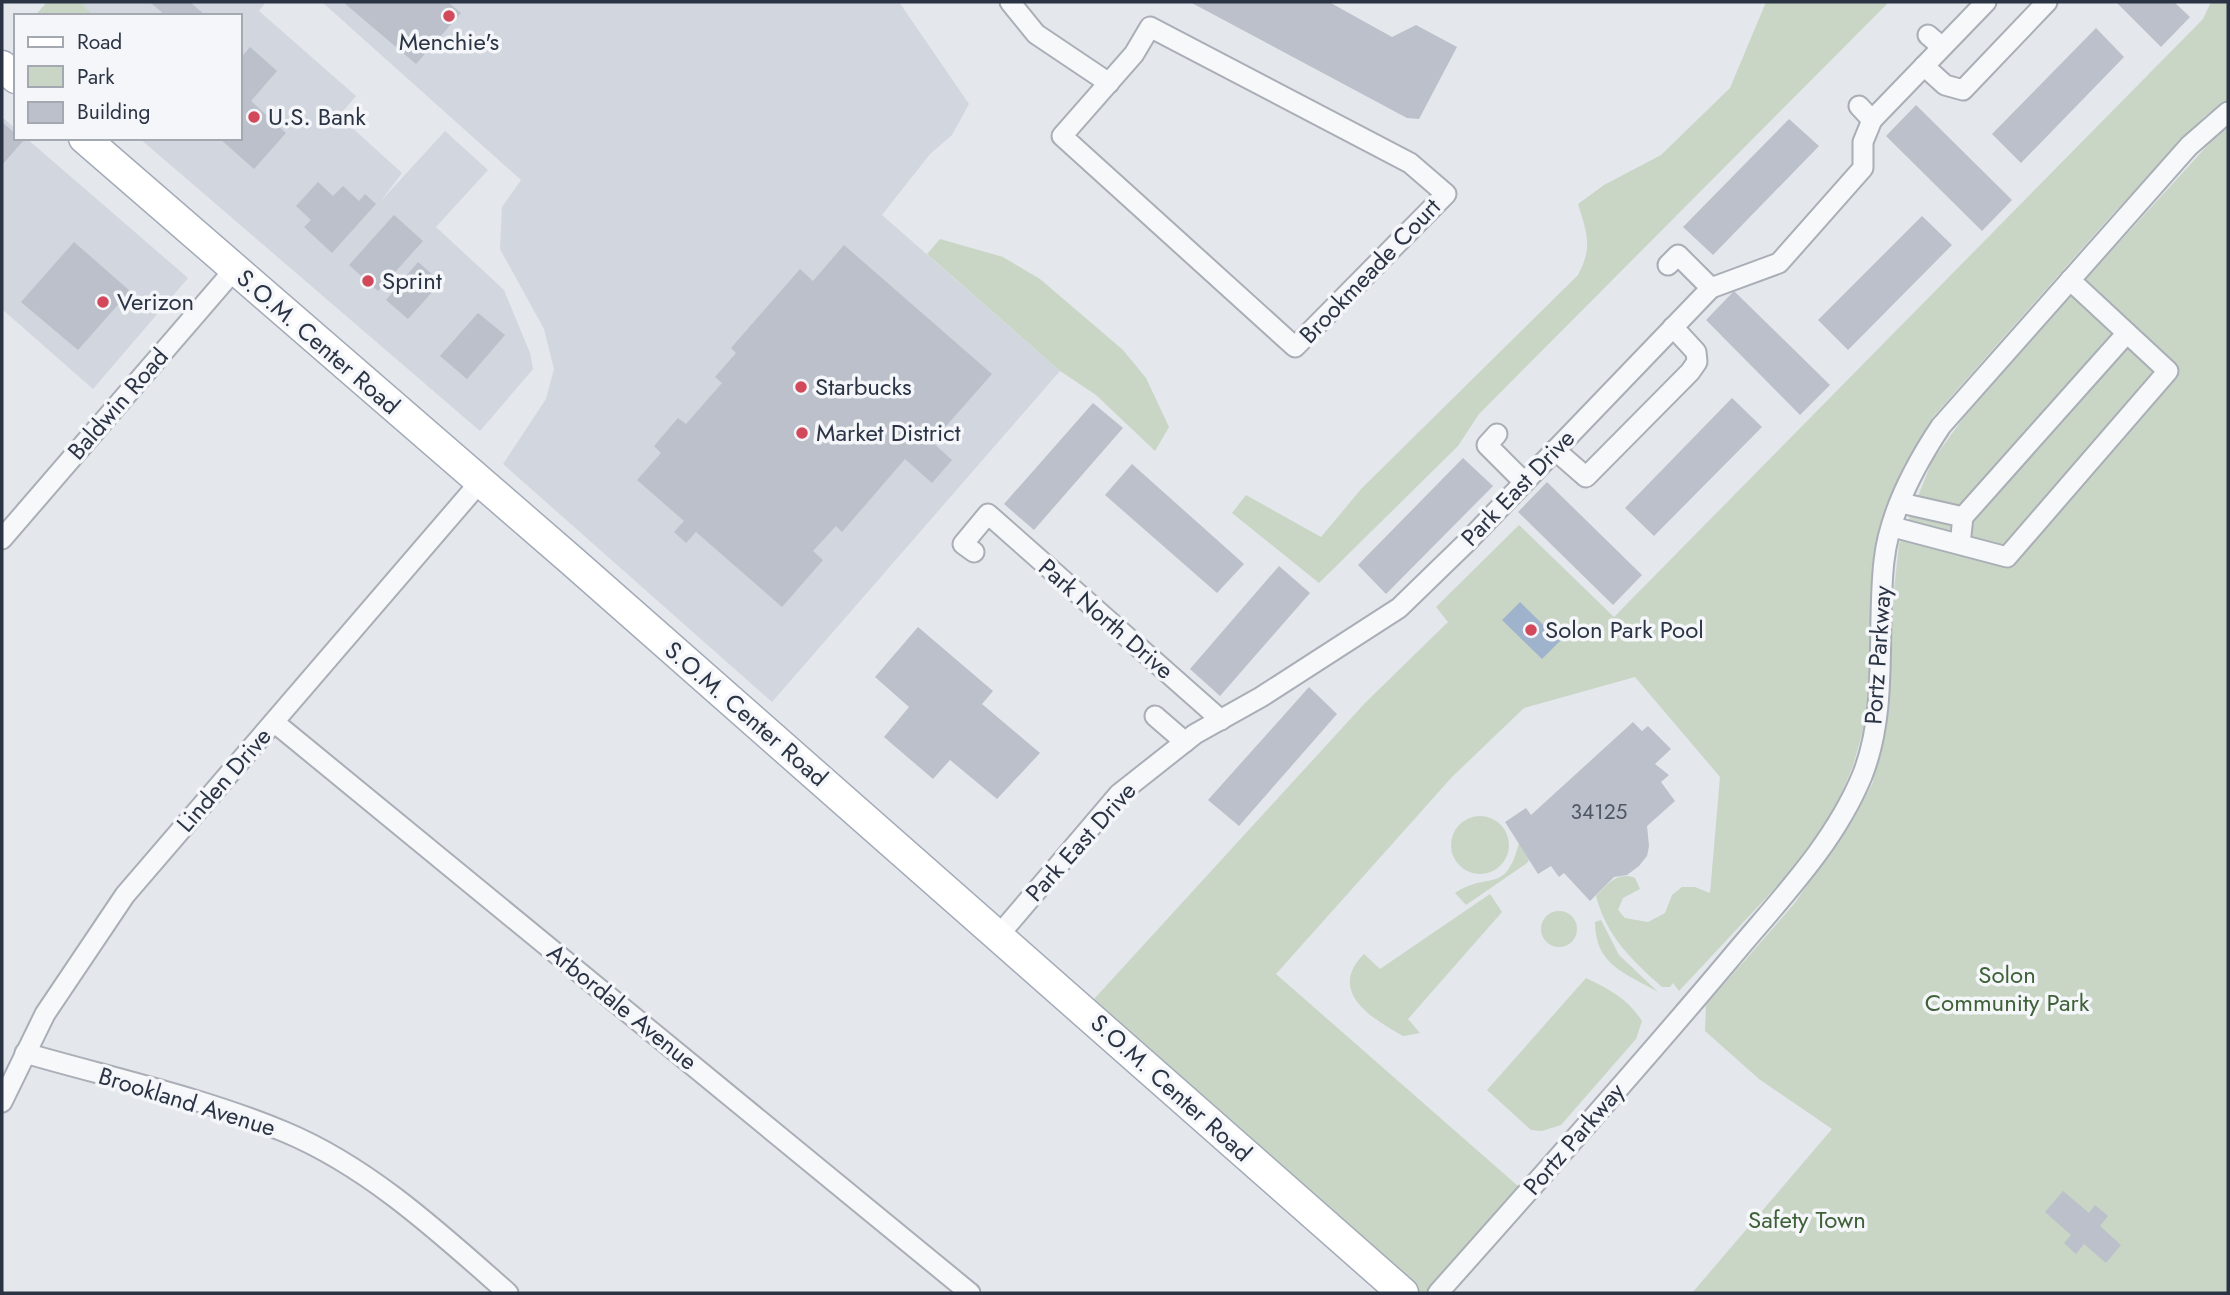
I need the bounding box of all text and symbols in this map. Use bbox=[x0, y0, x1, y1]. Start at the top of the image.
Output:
marker: Menchie's bbox=[441, 8, 457, 24]
legend bbox=[14, 14, 242, 140]
place label: Menchie's bbox=[399, 24, 499, 59]
text: Road bbox=[77, 27, 122, 57]
text: Park bbox=[77, 62, 115, 92]
text: Building bbox=[77, 97, 150, 127]
place label: U.S. Bank bbox=[268, 99, 366, 134]
marker: U.S. Bank bbox=[246, 109, 262, 125]
street label: Brookmeade Court bbox=[1291, 190, 1448, 351]
street label: S.O.M. Center Road bbox=[229, 261, 408, 423]
place label: Sprint bbox=[382, 263, 442, 298]
marker: Sprint bbox=[360, 273, 376, 289]
place label: Verizon bbox=[117, 284, 194, 319]
marker: Verizon bbox=[95, 294, 111, 310]
street label: Baldwin Road bbox=[59, 340, 176, 467]
place label: Starbucks bbox=[815, 369, 912, 404]
marker: Starbucks bbox=[793, 379, 809, 395]
place label: Market District bbox=[816, 415, 961, 450]
street label: Park East Drive bbox=[1453, 421, 1583, 554]
marker: Market District bbox=[794, 425, 810, 441]
street label: Park North Drive bbox=[1031, 550, 1182, 687]
street label: Portz Parkway bbox=[1855, 584, 1900, 726]
place label: Solon Park Pool bbox=[1545, 612, 1704, 647]
marker: Solon Park Pool bbox=[1523, 622, 1539, 638]
street label: S.O.M. Center Road bbox=[657, 633, 836, 795]
street label: Linden Drive bbox=[168, 720, 279, 840]
street label: Park East Drive bbox=[1017, 774, 1144, 909]
house number: 34125 bbox=[1571, 797, 1627, 827]
street label: Arbordale Avenue bbox=[540, 935, 705, 1078]
park label: Solon Community Park bbox=[1925, 957, 2090, 1020]
street label: S.O.M. Center Road bbox=[1083, 1006, 1260, 1170]
street label: Brookland Avenue bbox=[94, 1058, 280, 1145]
street label: Portz Parkway bbox=[1515, 1074, 1633, 1203]
park label: Safety Town bbox=[1748, 1202, 1866, 1237]

